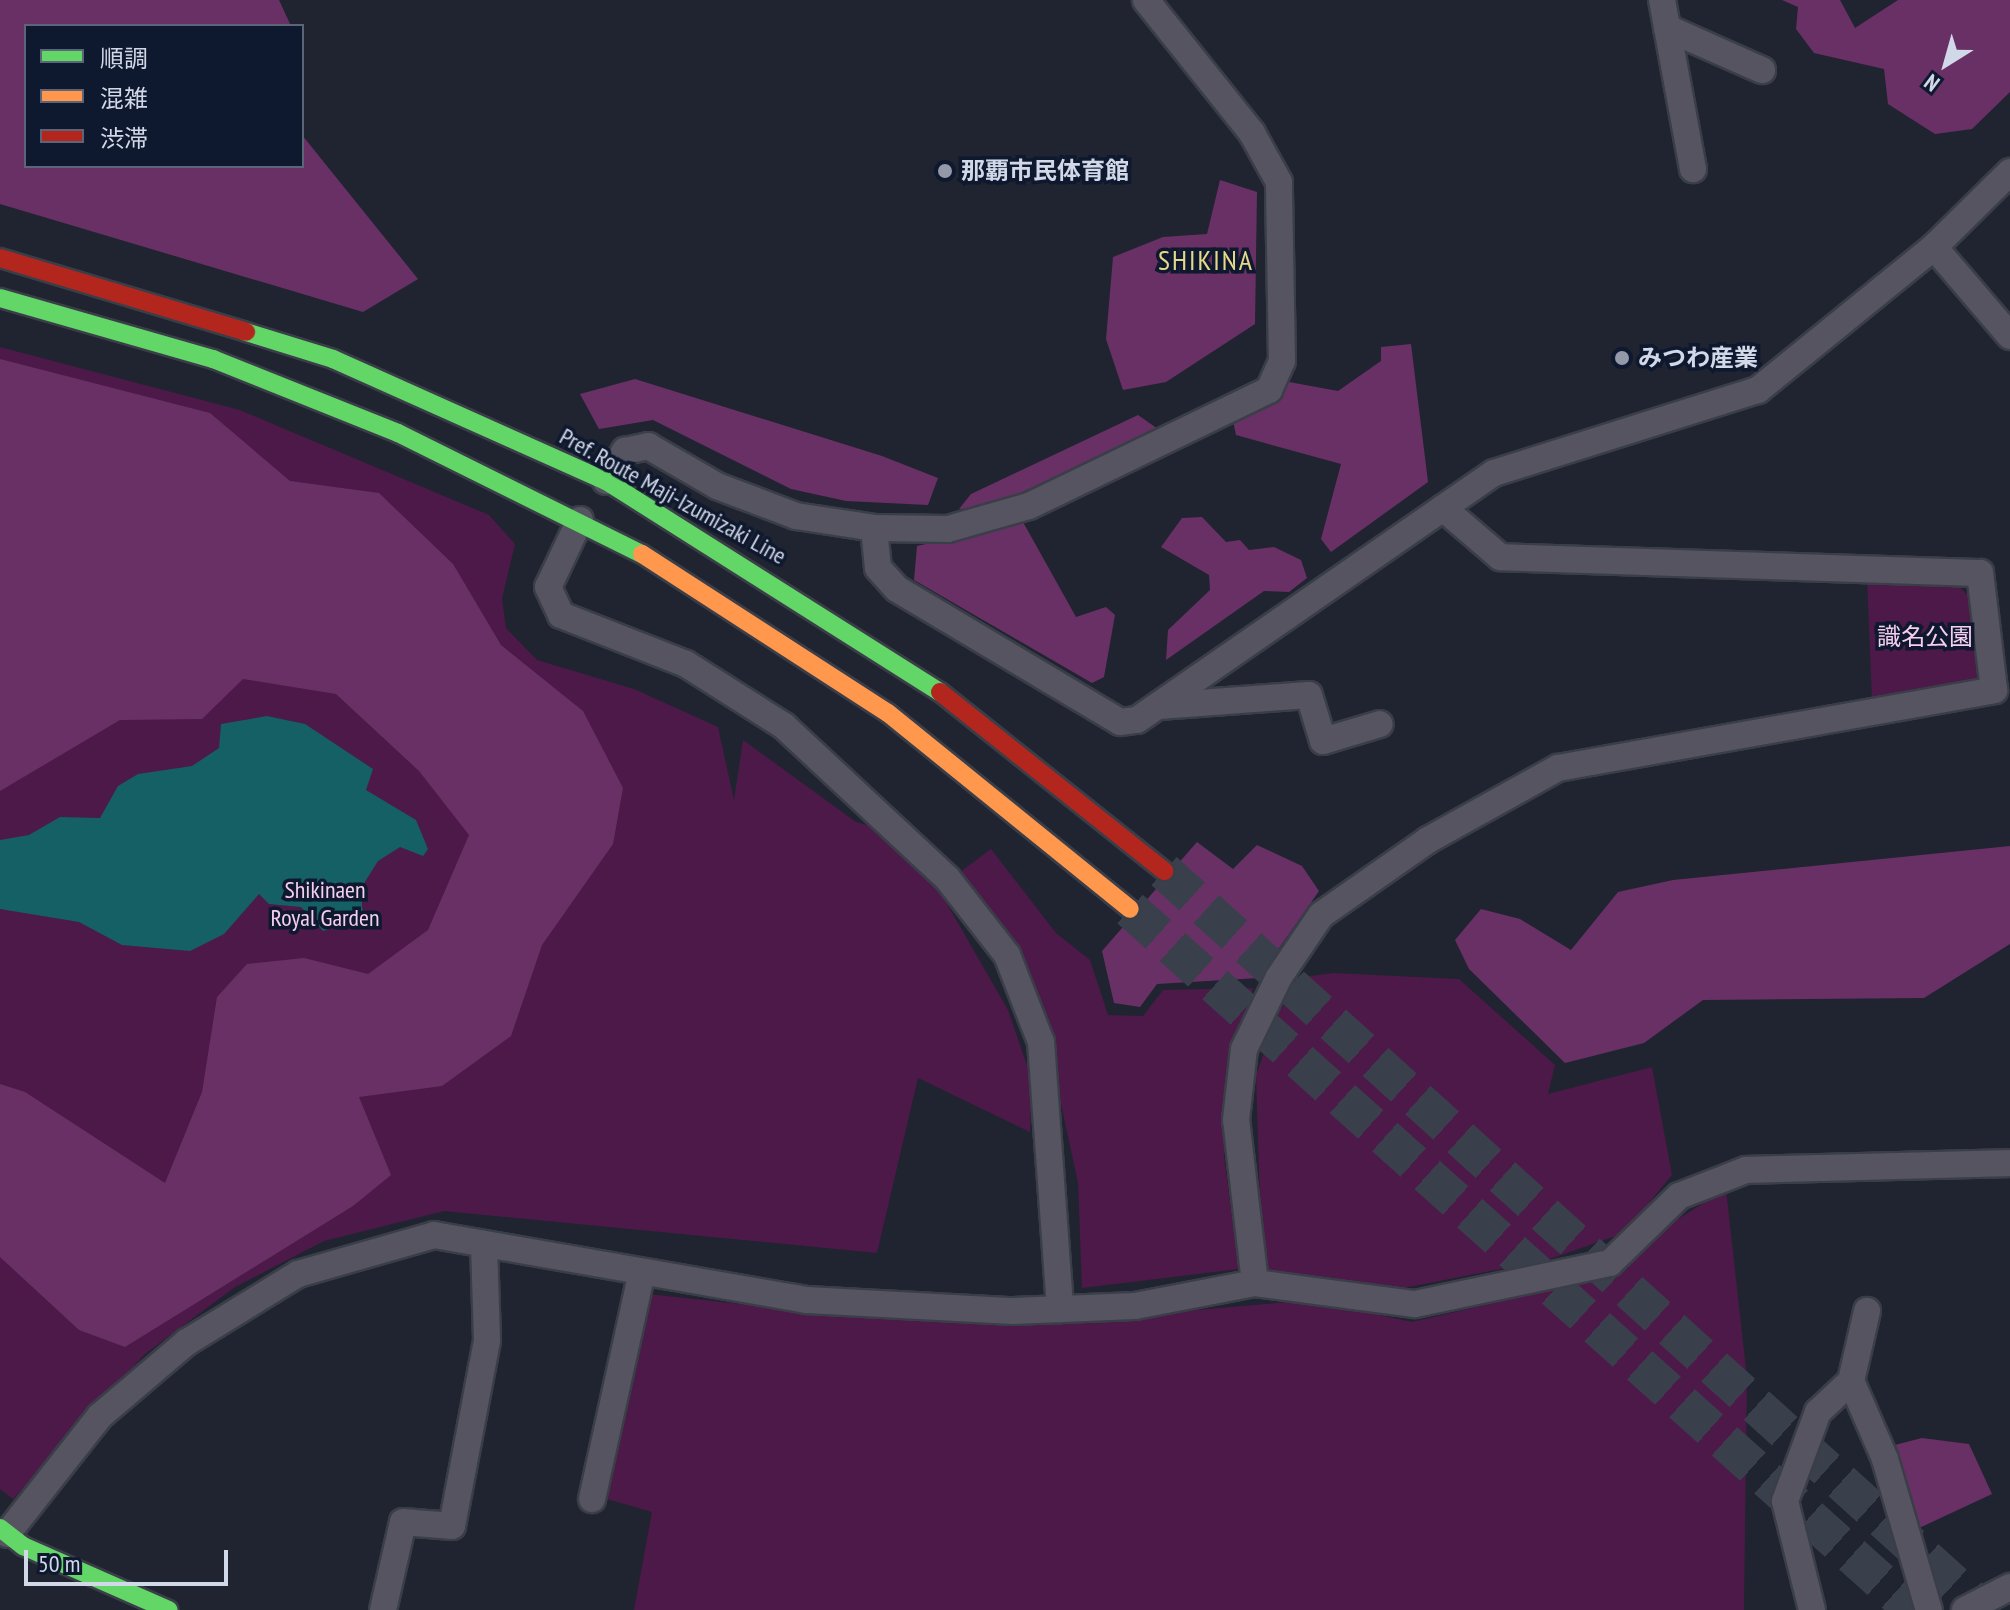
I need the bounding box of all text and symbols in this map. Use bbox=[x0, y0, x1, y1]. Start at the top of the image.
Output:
legend bbox=[24, 24, 304, 168]
north arrow bbox=[1906, 24, 1986, 104]
text: 順調 bbox=[100, 43, 148, 74]
text: N bbox=[1918, 68, 1945, 98]
text: 混雑 bbox=[100, 83, 148, 114]
text: 渋滞 bbox=[100, 123, 148, 154]
place label: 那覇市民体育館 bbox=[961, 157, 1129, 185]
marker: 那覇市民体育館 bbox=[936, 162, 954, 180]
district label: SHIKINA bbox=[1158, 243, 1254, 277]
place label: みつわ産業 bbox=[1638, 344, 1758, 372]
marker: みつわ産業 bbox=[1613, 349, 1631, 367]
street label: Pref. Route Maji-Izumizaki Line bbox=[554, 421, 792, 571]
park label: 識名公園 bbox=[1877, 623, 1973, 651]
park label: Shikinaen Royal Garden bbox=[271, 876, 379, 932]
scale bar bbox=[28, 1534, 232, 1584]
text: 50 m bbox=[38, 1548, 80, 1579]

